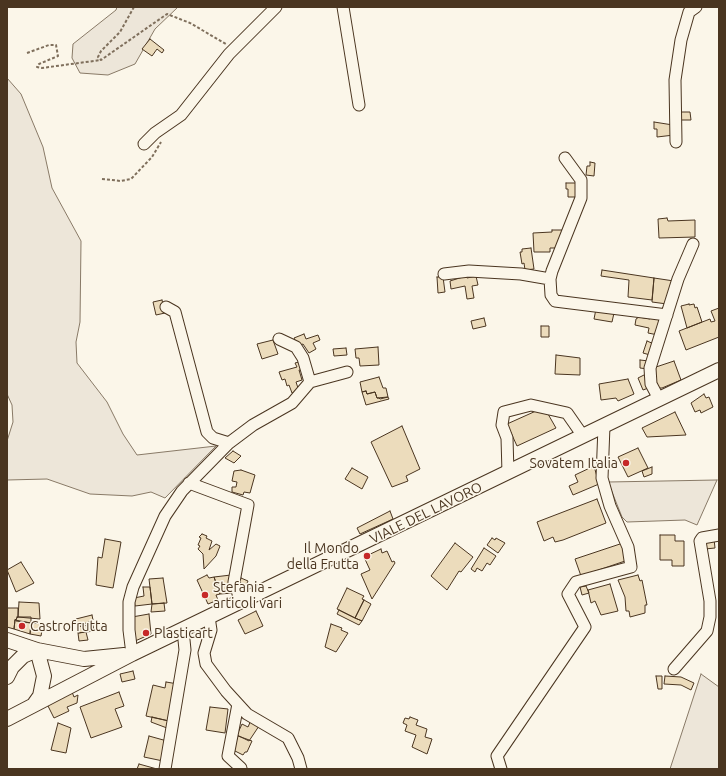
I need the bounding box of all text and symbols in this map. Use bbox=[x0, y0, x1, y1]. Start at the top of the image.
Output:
place label: Sovatem Italia bbox=[529, 455, 618, 471]
marker: Sovatem Italia bbox=[621, 458, 631, 468]
street label: VIALE DEL LAVORO bbox=[367, 479, 485, 547]
place label: Il Mondo della Frutta bbox=[287, 540, 359, 572]
marker: Il Mondo della Frutta bbox=[362, 551, 372, 561]
place label: Stefania - articoli vari bbox=[213, 579, 282, 612]
marker: Stefania - articoli vari bbox=[200, 590, 210, 600]
place label: Castrofrutta bbox=[30, 618, 108, 634]
marker: Castrofrutta bbox=[17, 621, 27, 631]
place label: Plasticart bbox=[154, 625, 213, 641]
marker: Plasticart bbox=[141, 628, 151, 638]

